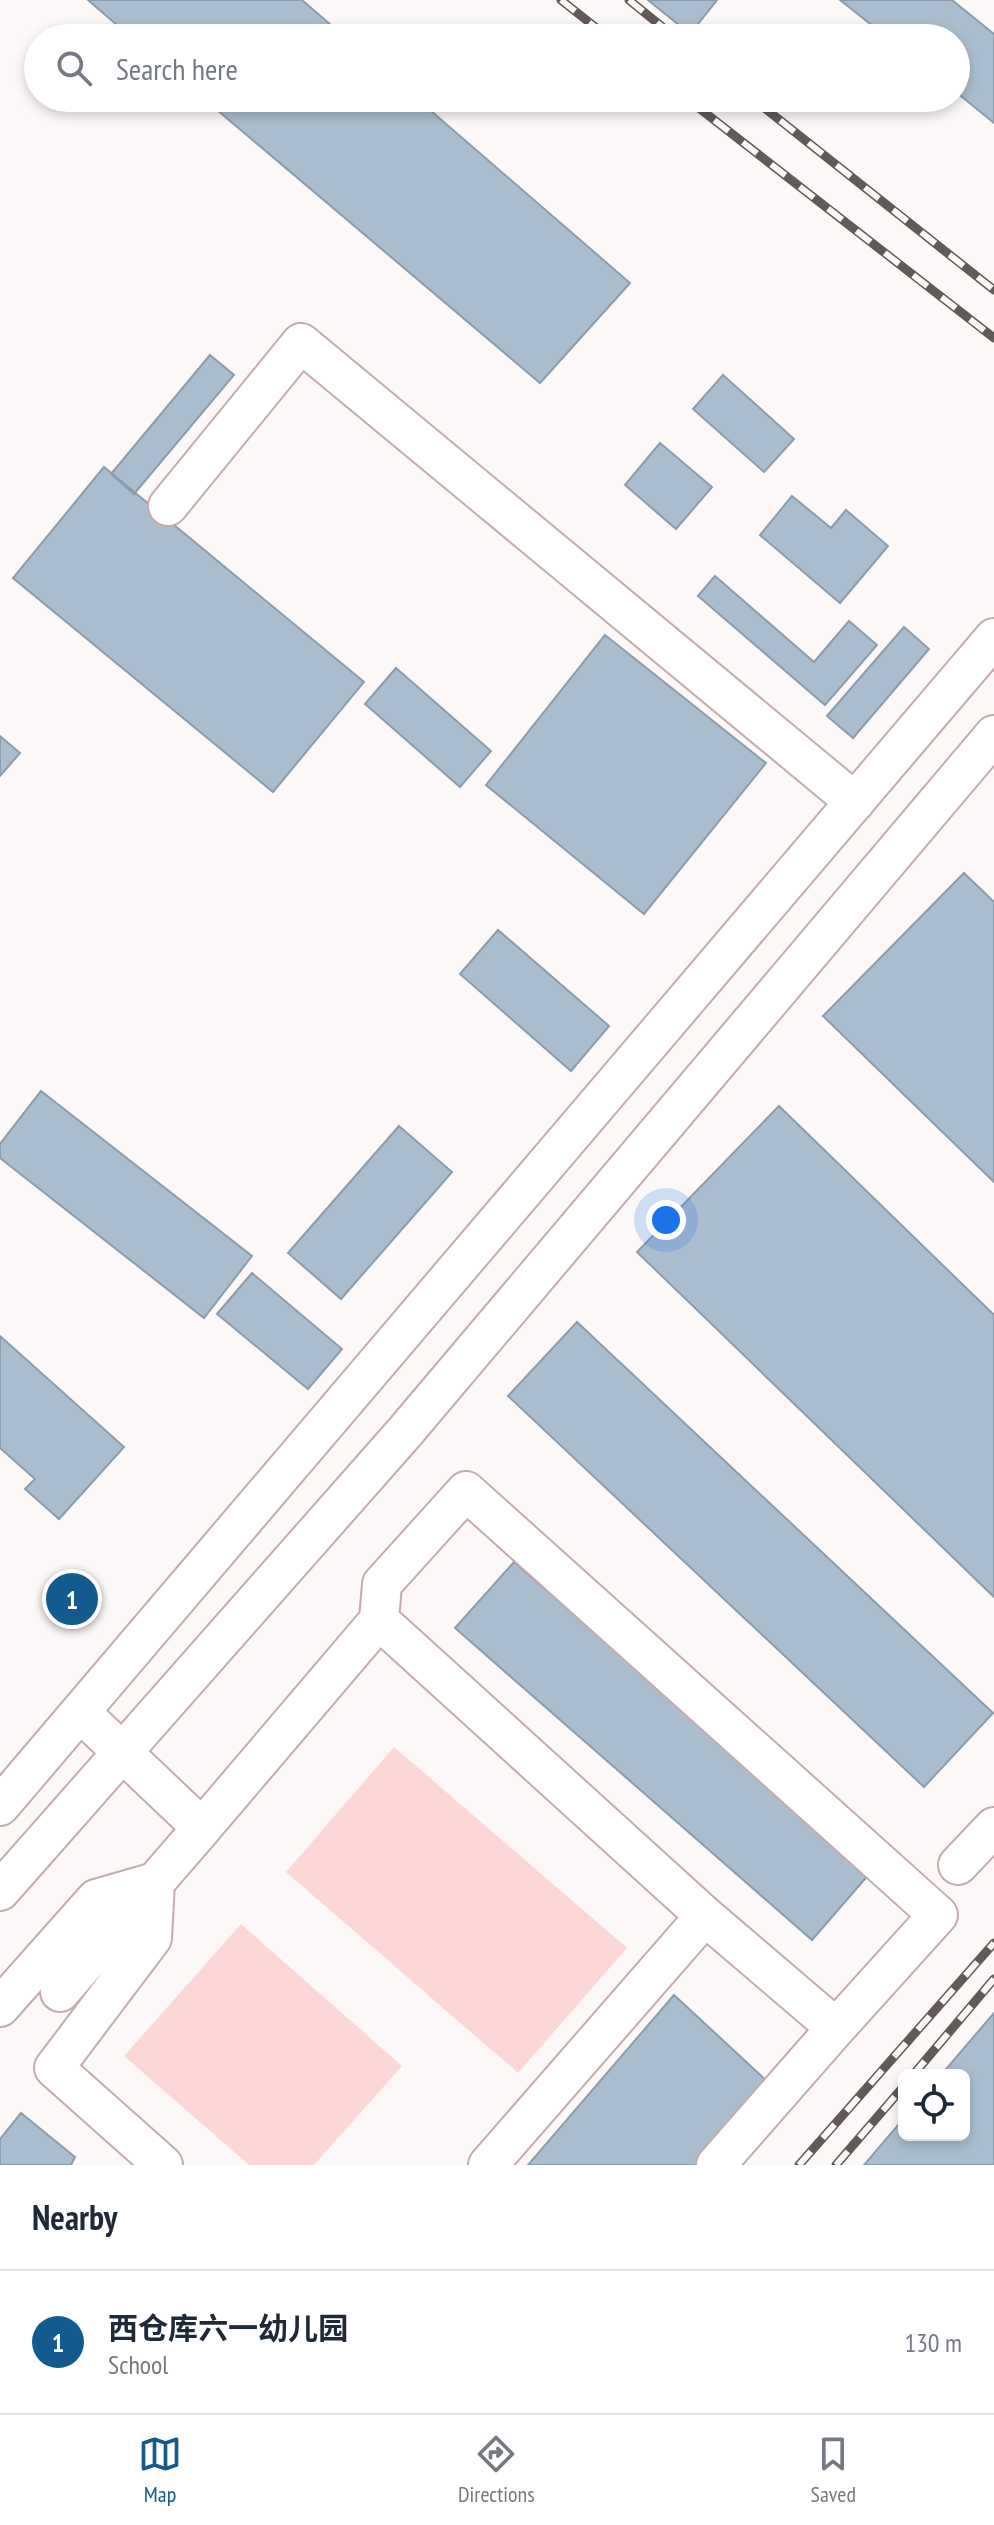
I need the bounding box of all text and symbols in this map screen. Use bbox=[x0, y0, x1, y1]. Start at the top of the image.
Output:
search box bbox=[24, 24, 970, 112]
icon: search bbox=[52, 46, 96, 90]
text: Search here bbox=[116, 49, 238, 88]
your location bbox=[646, 1200, 686, 1240]
pin: 1 bbox=[46, 1569, 98, 1629]
map controls bbox=[898, 2069, 970, 2141]
button: locate bbox=[898, 2069, 970, 2141]
text: Nearby bbox=[32, 2195, 117, 2239]
text: 西仓库六一幼儿园 bbox=[108, 2308, 348, 2347]
text: 1 bbox=[52, 2326, 64, 2359]
text: 130 m bbox=[904, 2326, 962, 2359]
text: School bbox=[108, 2348, 168, 2381]
tab: Map bbox=[138, 2432, 182, 2508]
tab: Directions bbox=[458, 2432, 535, 2508]
tab: Saved bbox=[811, 2432, 856, 2508]

